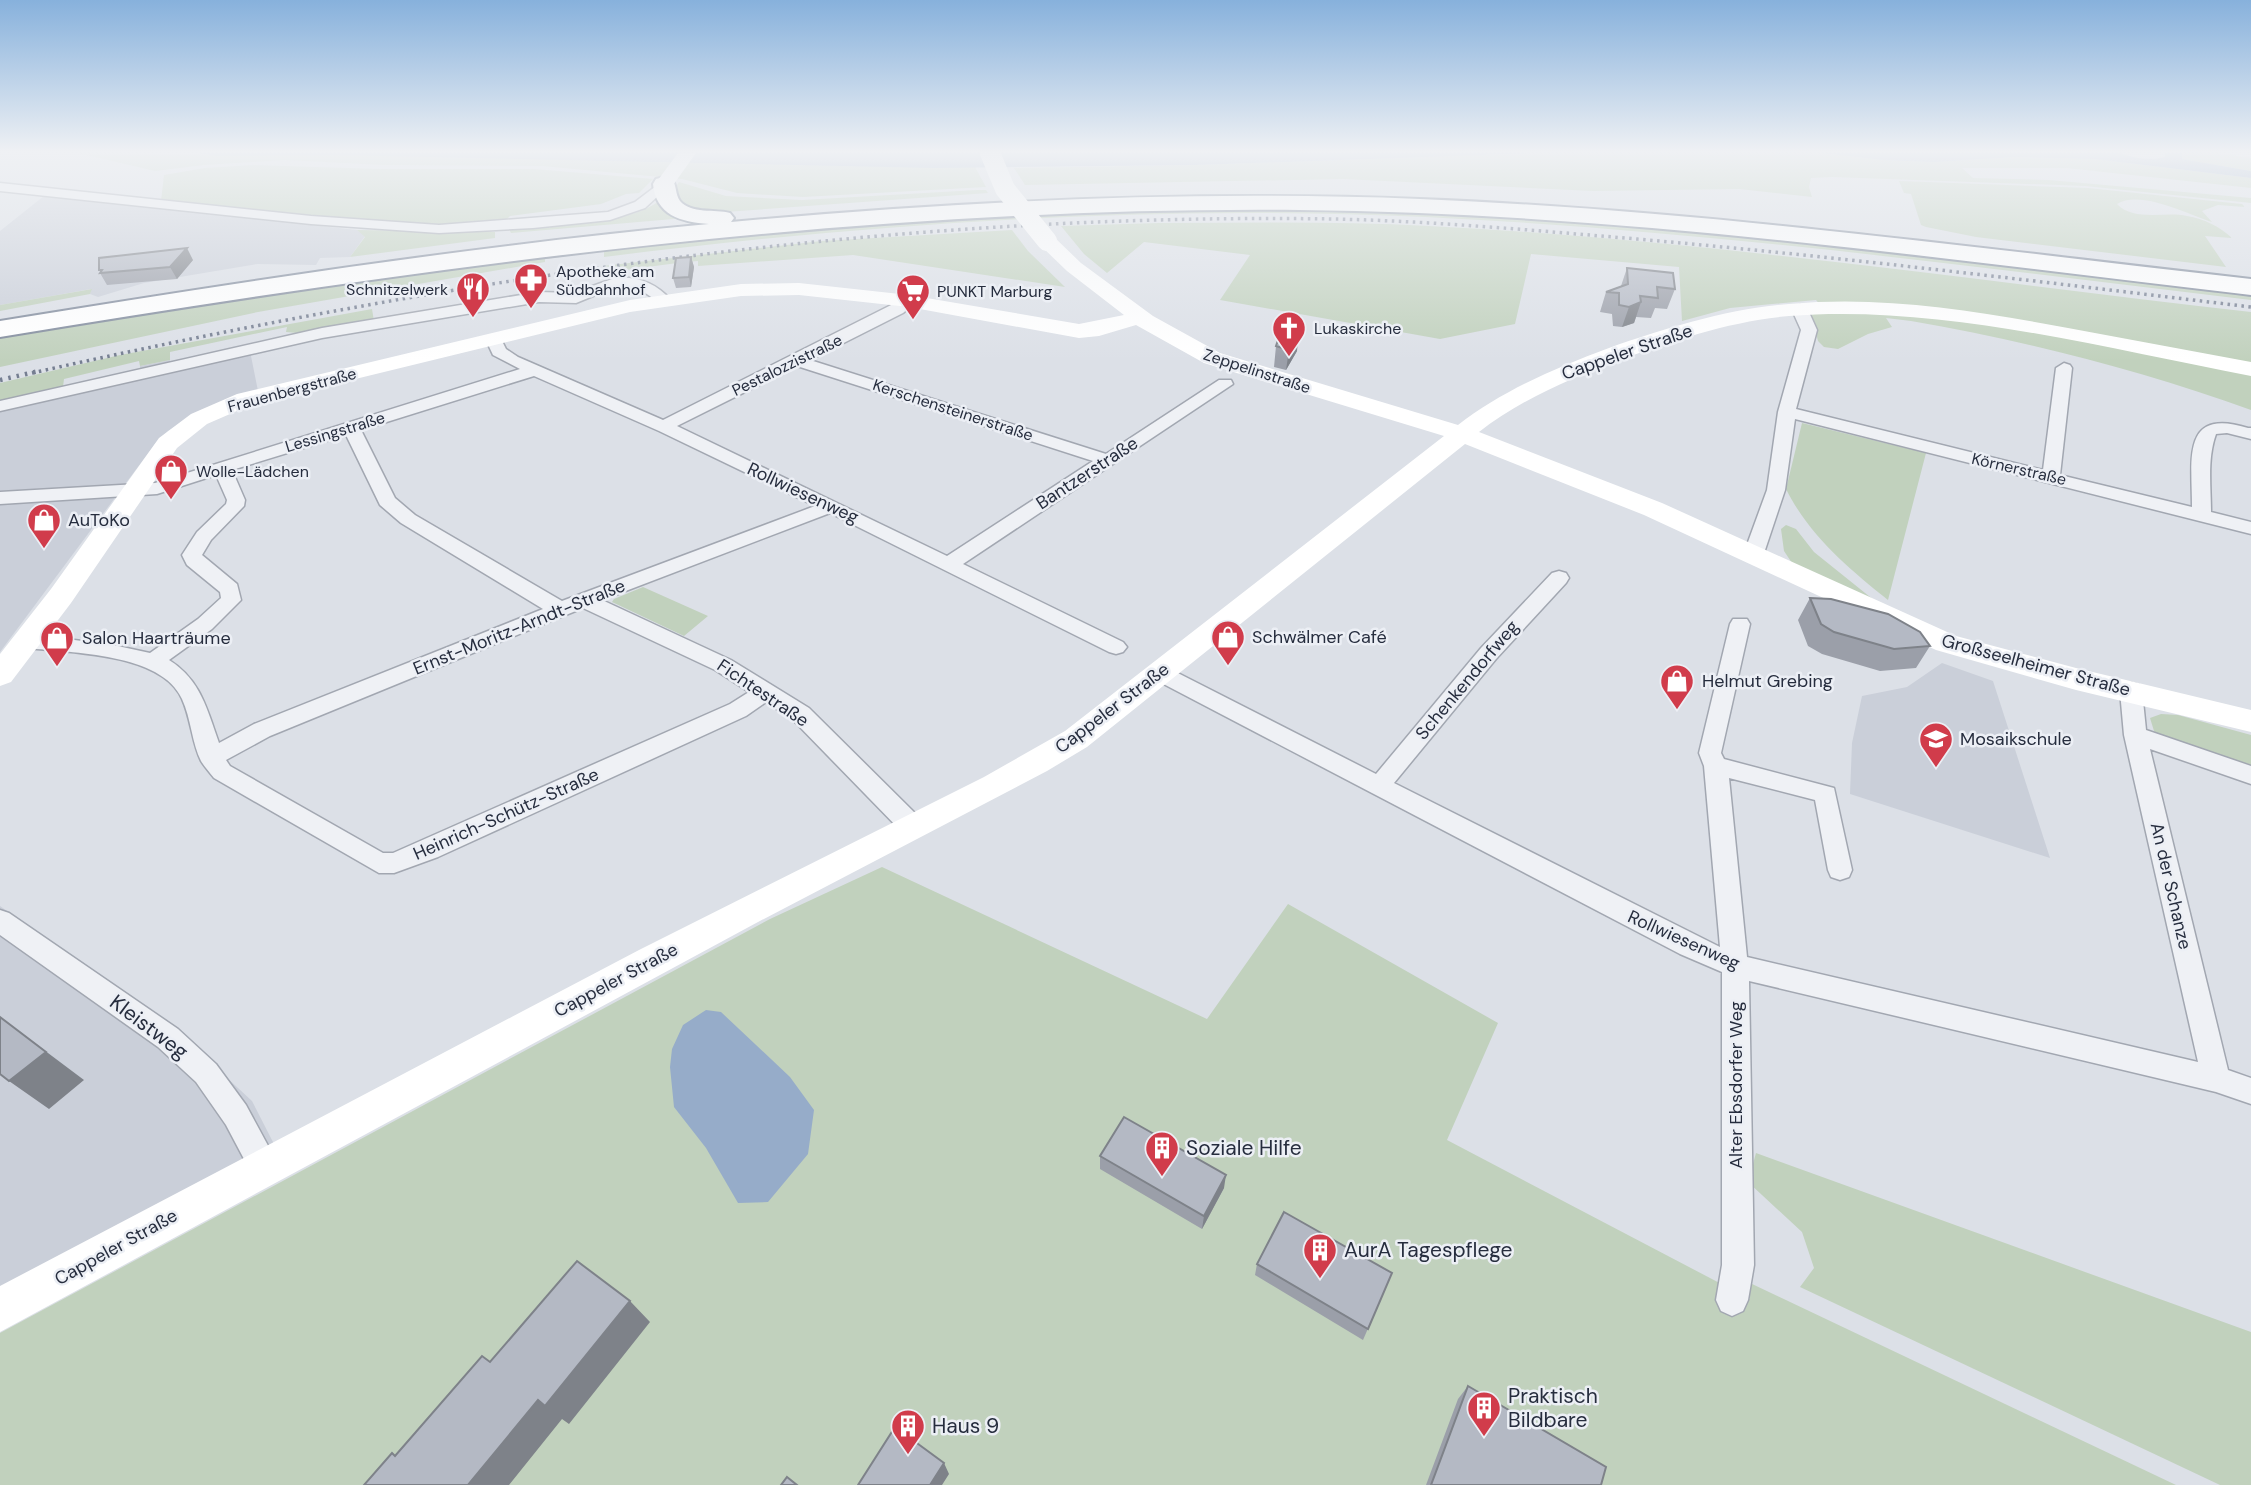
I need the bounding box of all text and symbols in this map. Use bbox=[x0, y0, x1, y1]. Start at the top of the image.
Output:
pharmacy icon: Apotheke am Südbahnhof bbox=[512, 261, 550, 310]
place label: Apotheke am Südbahnhof bbox=[556, 261, 654, 300]
restaurant icon: Schnitzelwerk bbox=[454, 270, 492, 319]
supermarket icon: PUNKT Marburg bbox=[894, 272, 932, 321]
place label: Schnitzelwerk bbox=[346, 279, 448, 300]
place label: PUNKT Marburg bbox=[937, 281, 1052, 302]
church icon: Lukaskirche bbox=[1270, 309, 1308, 358]
place label: Lukaskirche bbox=[1314, 318, 1401, 339]
street label: Cappeler Straße bbox=[1558, 318, 1696, 386]
street label: Pestalozzistraße bbox=[728, 329, 846, 401]
street label: Zeppelinstraße bbox=[1201, 344, 1313, 398]
street label: Frauenbergstraße bbox=[225, 363, 359, 417]
street label: Kerschensteinerstraße bbox=[870, 374, 1036, 446]
street label: Lessingstraße bbox=[283, 407, 387, 457]
street label: Bantzerstraße bbox=[1031, 431, 1143, 515]
street label: Körnerstraße bbox=[1970, 448, 2068, 490]
shop icon: Wolle-Lädchen bbox=[152, 452, 190, 501]
street label: Rollwiesenweg bbox=[743, 457, 863, 529]
place label: Wolle-Lädchen bbox=[196, 461, 309, 482]
shop icon: AuToKo bbox=[25, 501, 63, 550]
place label: AuToKo bbox=[68, 508, 130, 532]
street label: Ernst-Moritz-Arndt-Straße bbox=[409, 573, 629, 681]
street label: Schenkendorfweg bbox=[1410, 615, 1524, 745]
shop icon: Schwälmer Café bbox=[1209, 618, 1247, 667]
shop icon: Salon Haarträume bbox=[38, 619, 76, 668]
place label: Schwälmer Café bbox=[1252, 625, 1387, 649]
place label: Salon Haarträume bbox=[82, 626, 231, 650]
street label: Großseelheimer Straße bbox=[1939, 628, 2133, 702]
street label: Fichtestraße bbox=[712, 654, 814, 732]
street label: Cappeler Straße bbox=[1050, 657, 1174, 759]
shop icon: Helmut Grebing bbox=[1658, 662, 1696, 711]
place label: Helmut Grebing bbox=[1702, 669, 1833, 693]
school or university icon: Mosaikschule bbox=[1917, 720, 1955, 769]
place label: Mosaikschule bbox=[1960, 727, 2072, 751]
street label: Heinrich-Schütz-Straße bbox=[409, 762, 603, 866]
street label: An der Schanze bbox=[2145, 820, 2197, 952]
street label: Rollwiesenweg bbox=[1624, 905, 1744, 975]
street label: Cappeler Straße bbox=[550, 937, 682, 1023]
street label: Kleistweg bbox=[104, 988, 194, 1066]
street label: Alter Ebsdorfer Weg bbox=[1724, 1001, 1748, 1169]
building icon: Soziale Hilfe bbox=[1143, 1129, 1181, 1178]
place label: Soziale Hilfe bbox=[1186, 1134, 1302, 1162]
street label: Cappeler Straße bbox=[50, 1203, 182, 1291]
building icon: AurA Tagespflege bbox=[1301, 1231, 1339, 1280]
place label: AurA Tagespflege bbox=[1344, 1236, 1513, 1264]
place label: Praktisch Bildbare bbox=[1508, 1382, 1598, 1434]
building icon: Praktisch Bildbare bbox=[1465, 1389, 1503, 1438]
building icon: Haus 9 bbox=[889, 1407, 927, 1456]
place label: Haus 9 bbox=[932, 1412, 999, 1440]

